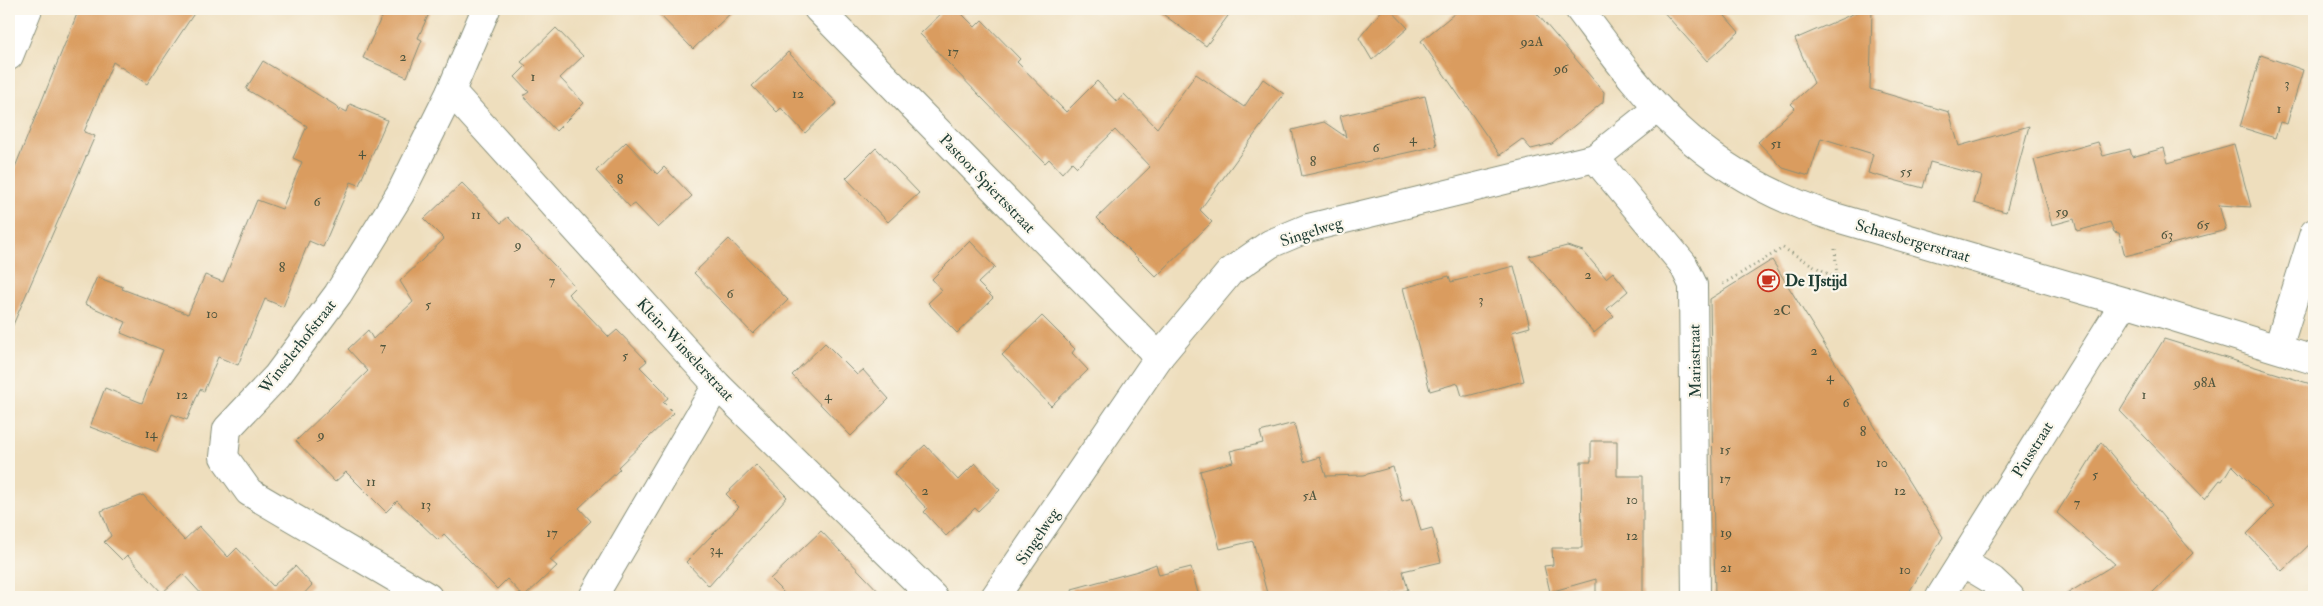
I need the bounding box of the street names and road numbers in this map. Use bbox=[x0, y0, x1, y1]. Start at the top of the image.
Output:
street label: Pastoor Spiertsstraat bbox=[934, 130, 1040, 238]
street label: Singelweg bbox=[1278, 212, 1346, 251]
street label: Schaesbergerstraat bbox=[1853, 215, 1972, 267]
street label: Klein-Winselerstraat bbox=[632, 294, 738, 405]
street label: Winselerhofstraat bbox=[254, 296, 341, 398]
street label: Mariastraat bbox=[1684, 324, 1706, 398]
street label: Piusstraat bbox=[2008, 418, 2058, 481]
street label: Singelweg bbox=[1012, 503, 1065, 569]

